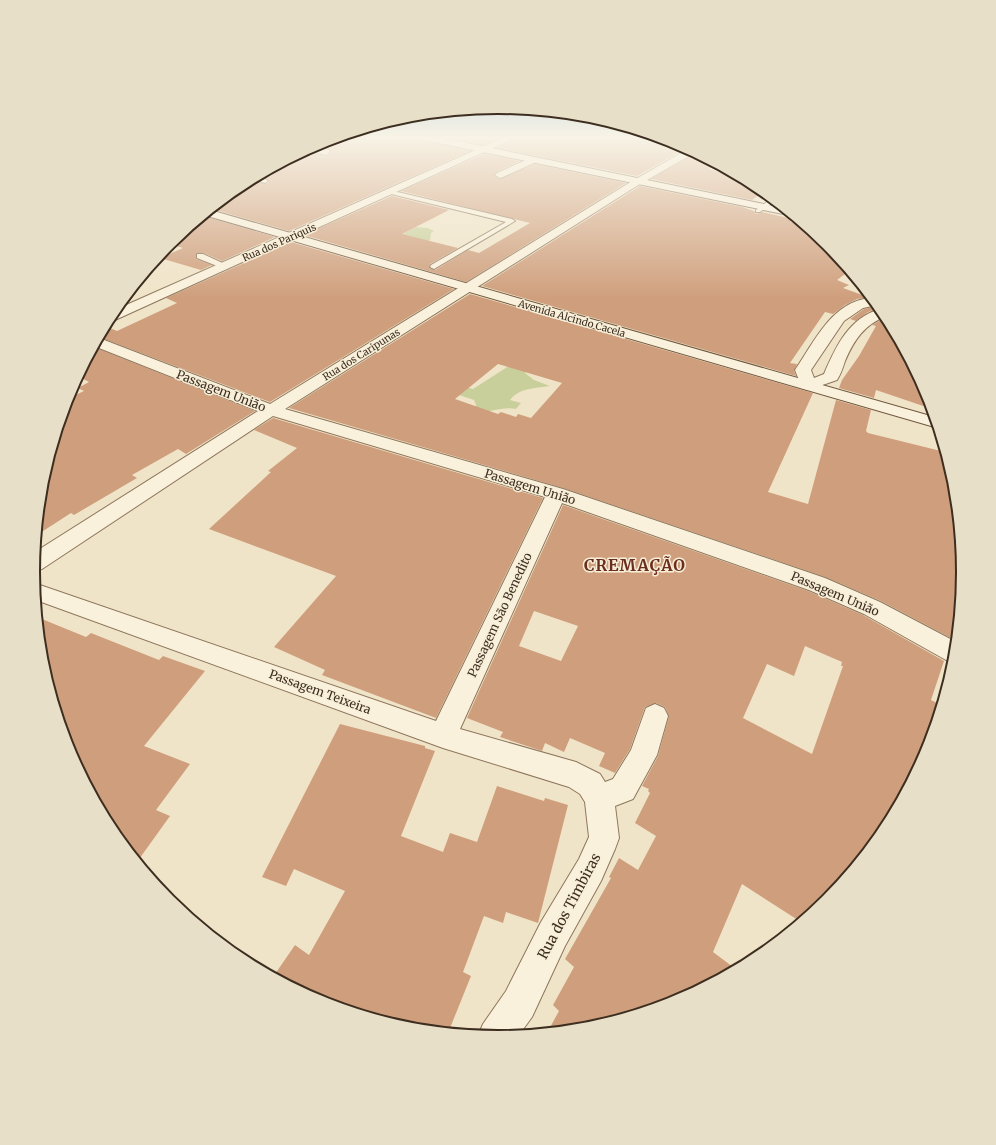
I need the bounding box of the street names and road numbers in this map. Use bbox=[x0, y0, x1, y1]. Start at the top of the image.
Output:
street label: Rua dos Pariquis bbox=[240, 220, 318, 265]
street label: Avenida Alcindo Cacela bbox=[516, 297, 628, 340]
street label: Rua dos Caripunas bbox=[320, 325, 402, 383]
street label: Passagem União bbox=[174, 367, 268, 414]
street label: Passagem União bbox=[483, 466, 578, 508]
street label: Passagem São Benedito bbox=[464, 550, 535, 679]
street label: Passagem União bbox=[789, 568, 882, 619]
street label: Passagem Teixeira bbox=[267, 666, 374, 717]
street label: Rua dos Timbiras bbox=[533, 850, 605, 962]

